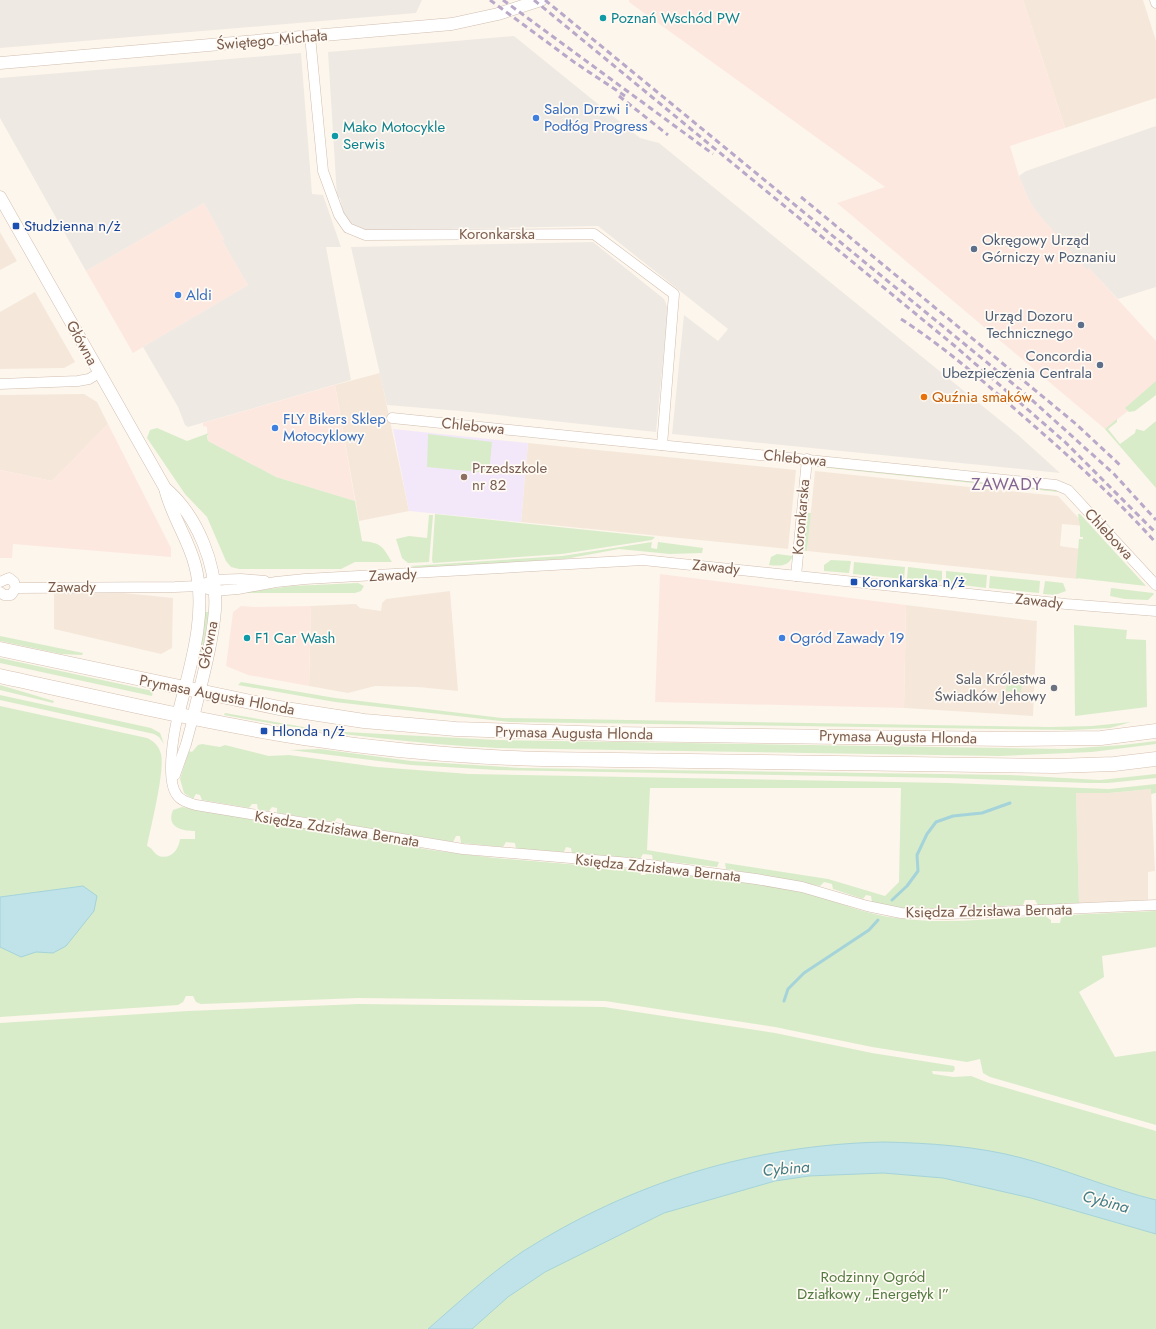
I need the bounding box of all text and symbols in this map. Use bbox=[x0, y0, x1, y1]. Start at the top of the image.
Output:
place label: Poznań Wschód PW bbox=[611, 7, 740, 29]
marker: Poznań Wschód PW bbox=[598, 13, 608, 23]
street label: Świętego Michała bbox=[215, 24, 329, 56]
place label: Salon Drzwi i Podłóg Progress bbox=[544, 98, 648, 137]
marker: Salon Drzwi i Podłóg Progress bbox=[531, 113, 541, 123]
place label: Mako Motocykle Serwis bbox=[343, 116, 445, 155]
marker: Mako Motocykle Serwis bbox=[330, 131, 340, 141]
place label: Studzienna n/ż bbox=[24, 215, 121, 237]
marker: Studzienna n/ż bbox=[11, 221, 21, 231]
street label: Koronkarska bbox=[459, 223, 535, 245]
place label: Okręgowy Urząd Górniczy w Poznaniu bbox=[982, 229, 1116, 268]
marker: Okręgowy Urząd Górniczy w Poznaniu bbox=[969, 244, 979, 254]
place label: Aldi bbox=[186, 284, 212, 306]
marker: Aldi bbox=[173, 290, 183, 300]
place label: Urząd Dozoru Technicznego bbox=[985, 305, 1073, 344]
street label: Główna bbox=[61, 317, 103, 369]
marker: Urząd Dozoru Technicznego bbox=[1076, 320, 1086, 330]
place label: Concordia Ubezpieczenia Centrala bbox=[942, 345, 1092, 384]
marker: Concordia Ubezpieczenia Centrala bbox=[1095, 360, 1105, 370]
place label: Quźnia smaków bbox=[932, 386, 1032, 408]
marker: Quźnia smaków bbox=[919, 392, 929, 402]
place label: FLY Bikers Sklep Motocyklowy bbox=[283, 408, 386, 447]
street label: Chlebowa bbox=[440, 412, 506, 440]
marker: FLY Bikers Sklep Motocyklowy bbox=[270, 423, 280, 433]
street label: Chlebowa bbox=[762, 444, 828, 472]
place label: Przedszkole nr 82 bbox=[472, 457, 547, 496]
marker: Przedszkole nr 82 bbox=[459, 472, 469, 482]
district label: ZAWADY bbox=[971, 472, 1043, 496]
street label: Koronkarska bbox=[787, 478, 815, 556]
street label: Chlebowa bbox=[1079, 503, 1139, 565]
street label: Zawady bbox=[691, 554, 741, 580]
street label: Zawady bbox=[369, 563, 418, 587]
place label: Koronkarska n/ż bbox=[862, 571, 965, 593]
street label: Zawady bbox=[48, 576, 96, 598]
marker: Koronkarska n/ż bbox=[849, 577, 859, 587]
street label: Zawady bbox=[1014, 588, 1064, 614]
street label: Główna bbox=[193, 619, 223, 671]
place label: F1 Car Wash bbox=[255, 627, 335, 649]
place label: Ogród Zawady 19 bbox=[790, 627, 904, 649]
marker: F1 Car Wash bbox=[242, 633, 252, 643]
marker: Ogród Zawady 19 bbox=[777, 633, 787, 643]
place label: Sala Królestwa Świadków Jehowy bbox=[934, 668, 1046, 707]
street label: Prymasa Augusta Hlonda bbox=[137, 669, 297, 721]
marker: Sala Królestwa Świadków Jehowy bbox=[1049, 683, 1059, 693]
place label: Hlonda n/ż bbox=[272, 720, 345, 742]
street label: Prymasa Augusta Hlonda bbox=[495, 721, 653, 745]
street label: Prymasa Augusta Hlonda bbox=[819, 725, 977, 749]
marker: Hlonda n/ż bbox=[259, 726, 269, 736]
street label: Księdza Zdzisława Bernata bbox=[253, 805, 421, 853]
street label: Księdza Zdzisława Bernata bbox=[574, 848, 742, 888]
street label: Księdza Zdzisława Bernata bbox=[906, 899, 1072, 923]
water label: Cybina bbox=[761, 1155, 811, 1182]
water label: Cybina bbox=[1080, 1184, 1132, 1219]
park label: Rodzinny Ogród Działkowy „Energetyk I” bbox=[797, 1266, 949, 1305]

